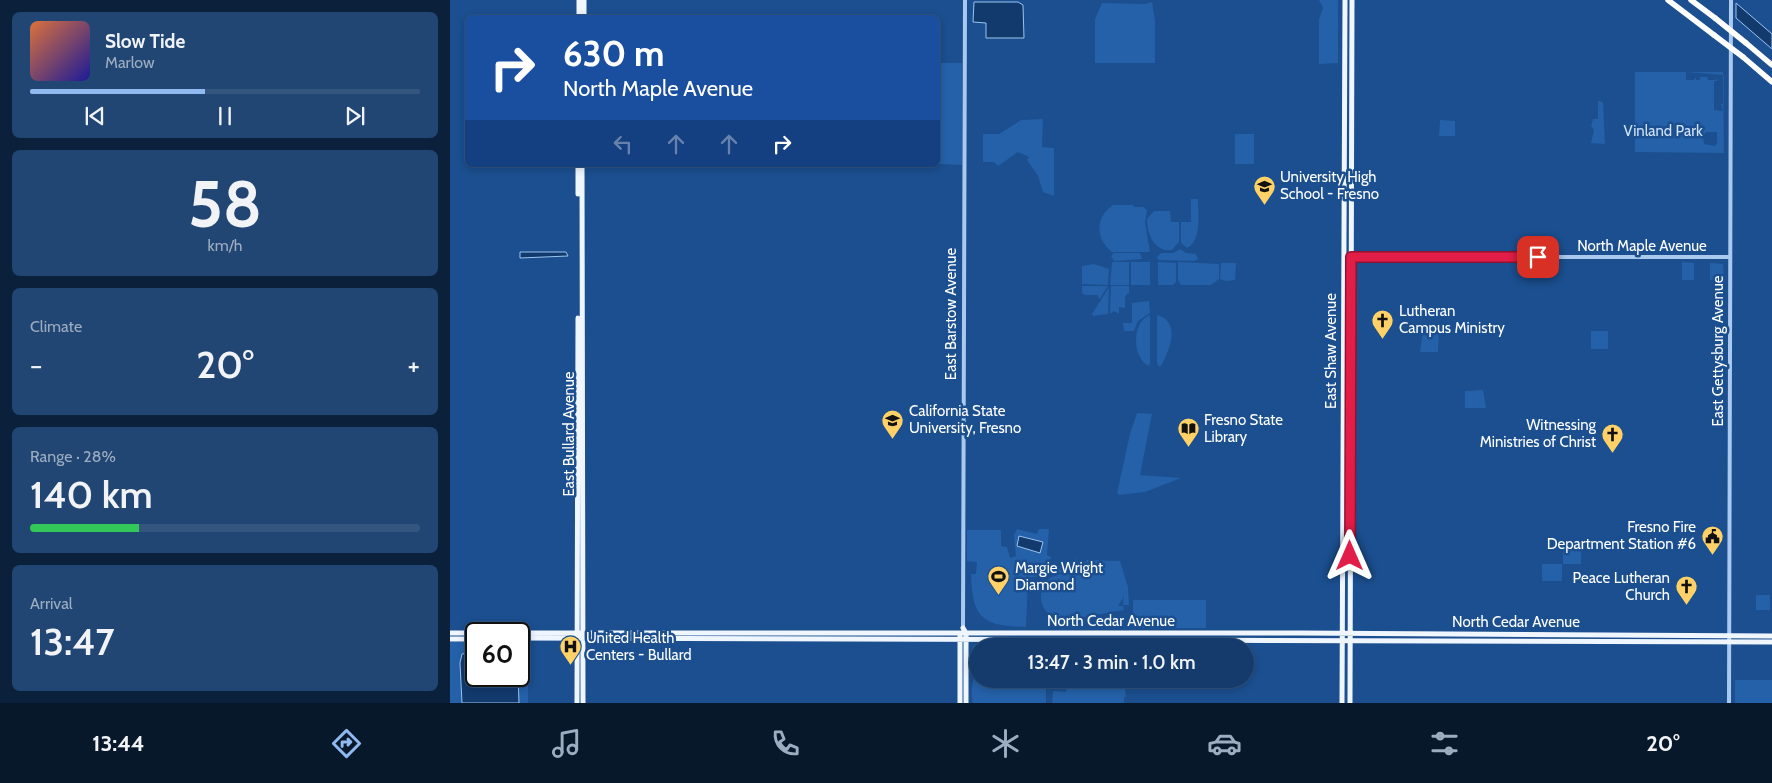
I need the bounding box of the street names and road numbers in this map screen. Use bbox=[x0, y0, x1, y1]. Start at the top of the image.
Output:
street label: North Maple Avenue bbox=[1577, 237, 1707, 255]
street label: East Barstow Avenue bbox=[942, 248, 960, 380]
street label: East Gettysburg Avenue bbox=[1709, 275, 1727, 426]
street label: East Shaw Avenue bbox=[1322, 293, 1340, 409]
street label: East Bullard Avenue bbox=[560, 371, 578, 496]
street label: North Cedar Avenue bbox=[1047, 612, 1175, 630]
street label: North Cedar Avenue bbox=[1452, 613, 1580, 631]

